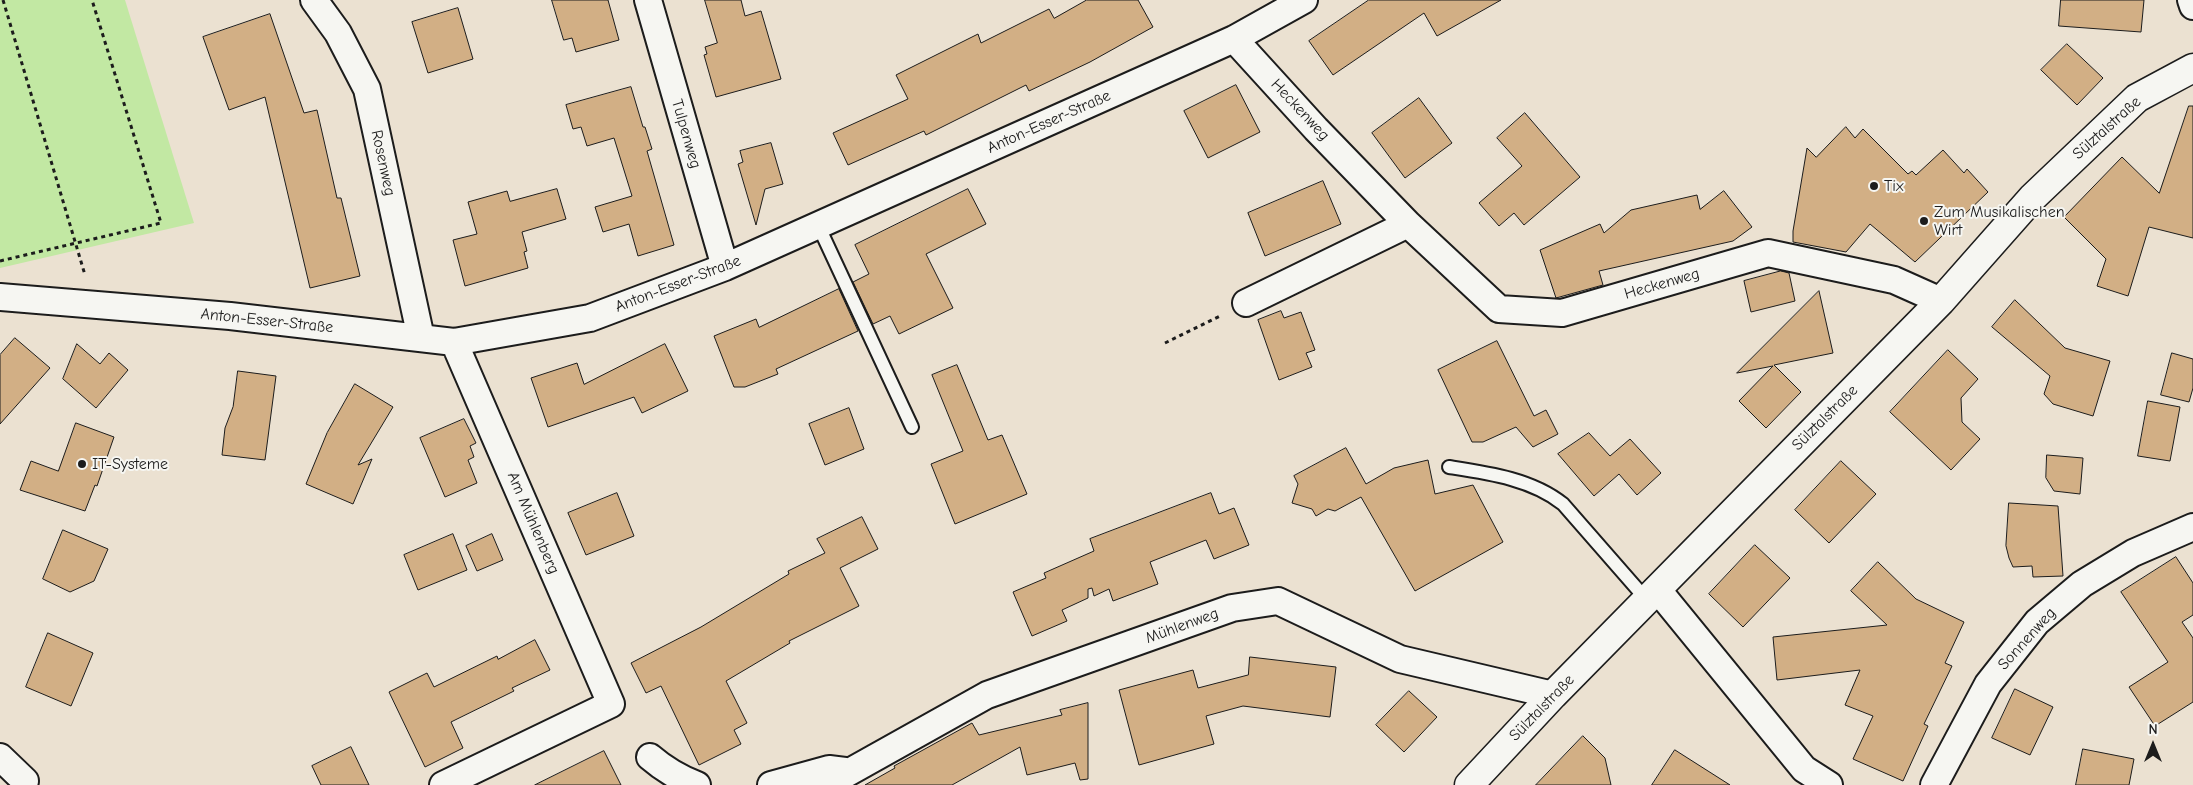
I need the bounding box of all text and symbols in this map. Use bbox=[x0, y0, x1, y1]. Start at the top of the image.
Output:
street label: Heckenweg bbox=[1267, 75, 1333, 145]
street label: Anton-Esser-Straße bbox=[984, 86, 1114, 158]
street label: Sülztalstraße bbox=[2069, 92, 2145, 164]
street label: Tulpenweg bbox=[667, 97, 705, 171]
street label: Rosenweg bbox=[367, 128, 399, 198]
place label: Tix bbox=[1884, 176, 1904, 196]
marker: Tix bbox=[1868, 180, 1880, 192]
place label: Zum Musikalischen Wirt bbox=[1934, 202, 2064, 240]
marker: Zum Musikalischen Wirt bbox=[1918, 215, 1930, 227]
street label: Anton-Esser-Straße bbox=[612, 251, 744, 317]
street label: Heckenweg bbox=[1622, 264, 1702, 304]
street label: Anton-Esser-Straße bbox=[200, 304, 334, 338]
street label: Sülztalstraße bbox=[1788, 381, 1862, 455]
place label: IT-Systeme bbox=[92, 454, 168, 474]
marker: IT-Systeme bbox=[76, 458, 88, 470]
street label: Am Mühlenberg bbox=[503, 469, 563, 577]
street label: Mühlenweg bbox=[1143, 604, 1221, 648]
street label: Sonnenweg bbox=[1994, 604, 2060, 674]
street label: Sülztalstraße bbox=[1505, 671, 1579, 745]
north arrow bbox=[2128, 720, 2178, 770]
text: N bbox=[2148, 721, 2158, 738]

